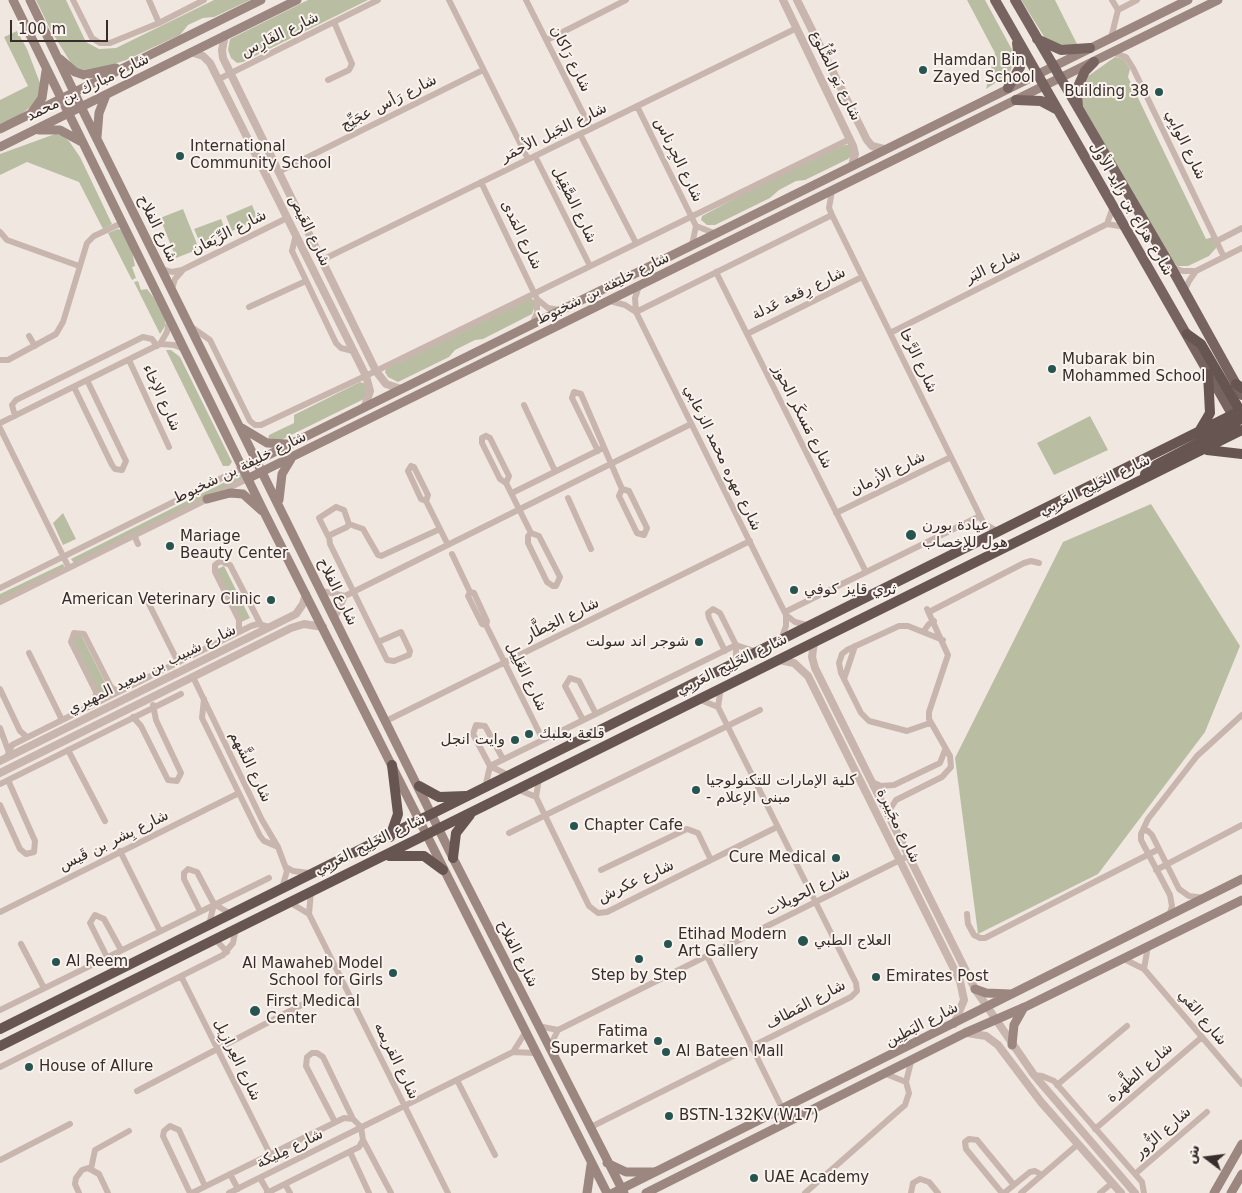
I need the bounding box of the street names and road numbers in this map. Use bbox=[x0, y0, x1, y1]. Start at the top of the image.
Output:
street label: شارع الفَارِس bbox=[238, 8, 322, 62]
street label: شارع رَاكان bbox=[546, 23, 594, 95]
street label: شارع يَو الضُّلُوع bbox=[805, 28, 865, 124]
street label: شارع مبارك بن محمد bbox=[24, 50, 152, 126]
street label: شارع رَأس عجَيِّج bbox=[338, 71, 440, 135]
street label: شارع الجَبل الأحمَر bbox=[498, 99, 610, 167]
street label: شارع الوابِي bbox=[1160, 107, 1210, 183]
street label: شارع الجِرناس bbox=[650, 115, 706, 205]
street label: شارع هزاع بن زايد الأول bbox=[1085, 139, 1177, 279]
street label: شارع الصَّقِيل bbox=[548, 164, 600, 246]
street label: شارع الفلاح bbox=[133, 192, 181, 266]
street label: شارع الغَيص bbox=[284, 192, 334, 270]
street label: شارع المَدى bbox=[496, 197, 546, 273]
street label: شارع الرِّيَعان bbox=[188, 206, 270, 260]
street label: شارع البَر bbox=[962, 246, 1024, 288]
street label: شارع خليفة بن شخبوط bbox=[533, 249, 673, 329]
street label: شارع رِقعة عَدلة bbox=[749, 264, 849, 324]
street label: شارع الرَّخا bbox=[895, 326, 941, 396]
street label: شارع الإخاء bbox=[138, 362, 184, 434]
street label: شارع مَسكَر الحوز bbox=[768, 362, 836, 472]
street label: شارع مهره محمد الزعابي bbox=[679, 382, 765, 534]
street label: شارع خليفة بن شخبوط bbox=[170, 428, 310, 508]
street label: شارع الأزمان bbox=[847, 448, 929, 500]
street label: شارع الخَلِيج العَربِي bbox=[1037, 451, 1153, 521]
street label: شارع الفلاح bbox=[313, 555, 361, 629]
street label: شارع الخِطَّار bbox=[522, 594, 602, 646]
street label: شارع شبيب بن سعيد المهيري bbox=[65, 621, 239, 719]
street label: شارع الخَلِيج العَربِي bbox=[674, 630, 790, 700]
street label: شارع الغَلِيل bbox=[501, 639, 551, 715]
street label: شارع الشَّهم bbox=[225, 728, 275, 806]
street label: شارع مجَيبرة bbox=[872, 786, 924, 866]
street label: شارع بِشر بن قَيس bbox=[56, 807, 172, 875]
street label: شارع الخَلِيج العَربِي bbox=[312, 810, 428, 880]
street label: شارع عكرش bbox=[595, 857, 677, 907]
street label: شارع الحويلات bbox=[763, 864, 853, 920]
street label: شارع الفلاح bbox=[492, 917, 542, 991]
street label: شارع المَطاف bbox=[763, 976, 849, 1034]
street label: شارع الفَي bbox=[1174, 987, 1230, 1049]
street label: شارع البَطِين bbox=[882, 999, 962, 1051]
street label: شارع العِرازِيل bbox=[209, 1016, 265, 1104]
street label: شارع القريمه bbox=[370, 1019, 422, 1103]
street label: شارع الظَّهَرة bbox=[1103, 1039, 1177, 1107]
street label: شارع الزُّور bbox=[1131, 1103, 1195, 1163]
street label: شارع مِليكة bbox=[254, 1125, 326, 1173]

